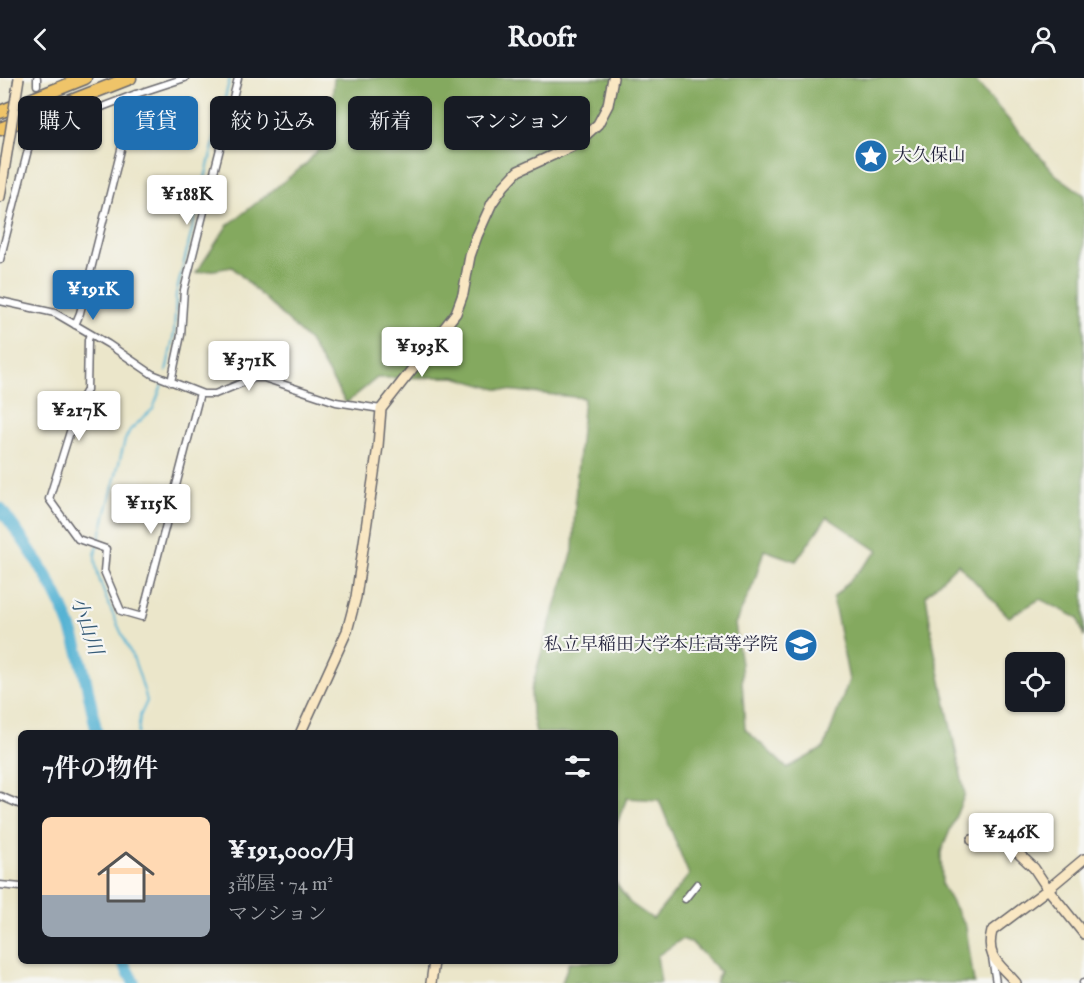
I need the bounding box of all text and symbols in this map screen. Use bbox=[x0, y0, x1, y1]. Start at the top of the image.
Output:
text: Roofr bbox=[507, 22, 577, 56]
icon: back bbox=[24, 23, 57, 56]
icon: person bbox=[1027, 23, 1060, 56]
chip: 購入 bbox=[18, 96, 102, 150]
chip: 賃貸 bbox=[114, 96, 198, 150]
chip: 絞り込み bbox=[210, 96, 336, 150]
chip: 新着 bbox=[348, 96, 432, 150]
chip: マンション bbox=[444, 96, 590, 150]
place icon: 大久保山 bbox=[853, 138, 889, 174]
place label: 大久保山 bbox=[894, 145, 966, 168]
pin: ¥188K bbox=[145, 175, 229, 226]
text: ¥188K bbox=[161, 182, 213, 207]
pin: ¥191K bbox=[51, 270, 135, 321]
text: ¥191K bbox=[67, 277, 119, 302]
pin: ¥193K bbox=[380, 327, 464, 378]
text: ¥193K bbox=[396, 334, 448, 359]
pin: ¥371K bbox=[207, 341, 291, 392]
text: ¥371K bbox=[222, 348, 276, 373]
pin: ¥217K bbox=[37, 391, 121, 442]
text: ¥217K bbox=[51, 398, 107, 423]
pin: ¥115K bbox=[109, 484, 193, 535]
text: ¥115K bbox=[125, 491, 177, 516]
water label: 小山川 bbox=[64, 594, 108, 660]
school or university icon: 私立早稲田大学本庄高等学院 bbox=[783, 627, 819, 663]
place label: 私立早稲田大学本庄高等学院 bbox=[544, 634, 778, 657]
map controls bbox=[1005, 652, 1065, 712]
button: locate bbox=[1005, 652, 1065, 712]
icon: filters bbox=[561, 750, 594, 783]
text: 7件の物件 bbox=[42, 753, 158, 786]
pin: ¥246K bbox=[969, 813, 1053, 864]
text: ¥246K bbox=[983, 820, 1039, 845]
text: ¥191,000/月 bbox=[228, 834, 358, 867]
icon: home bbox=[90, 841, 162, 913]
text: 3部屋 · 74 m² bbox=[228, 872, 333, 897]
text: マンション bbox=[228, 902, 327, 927]

